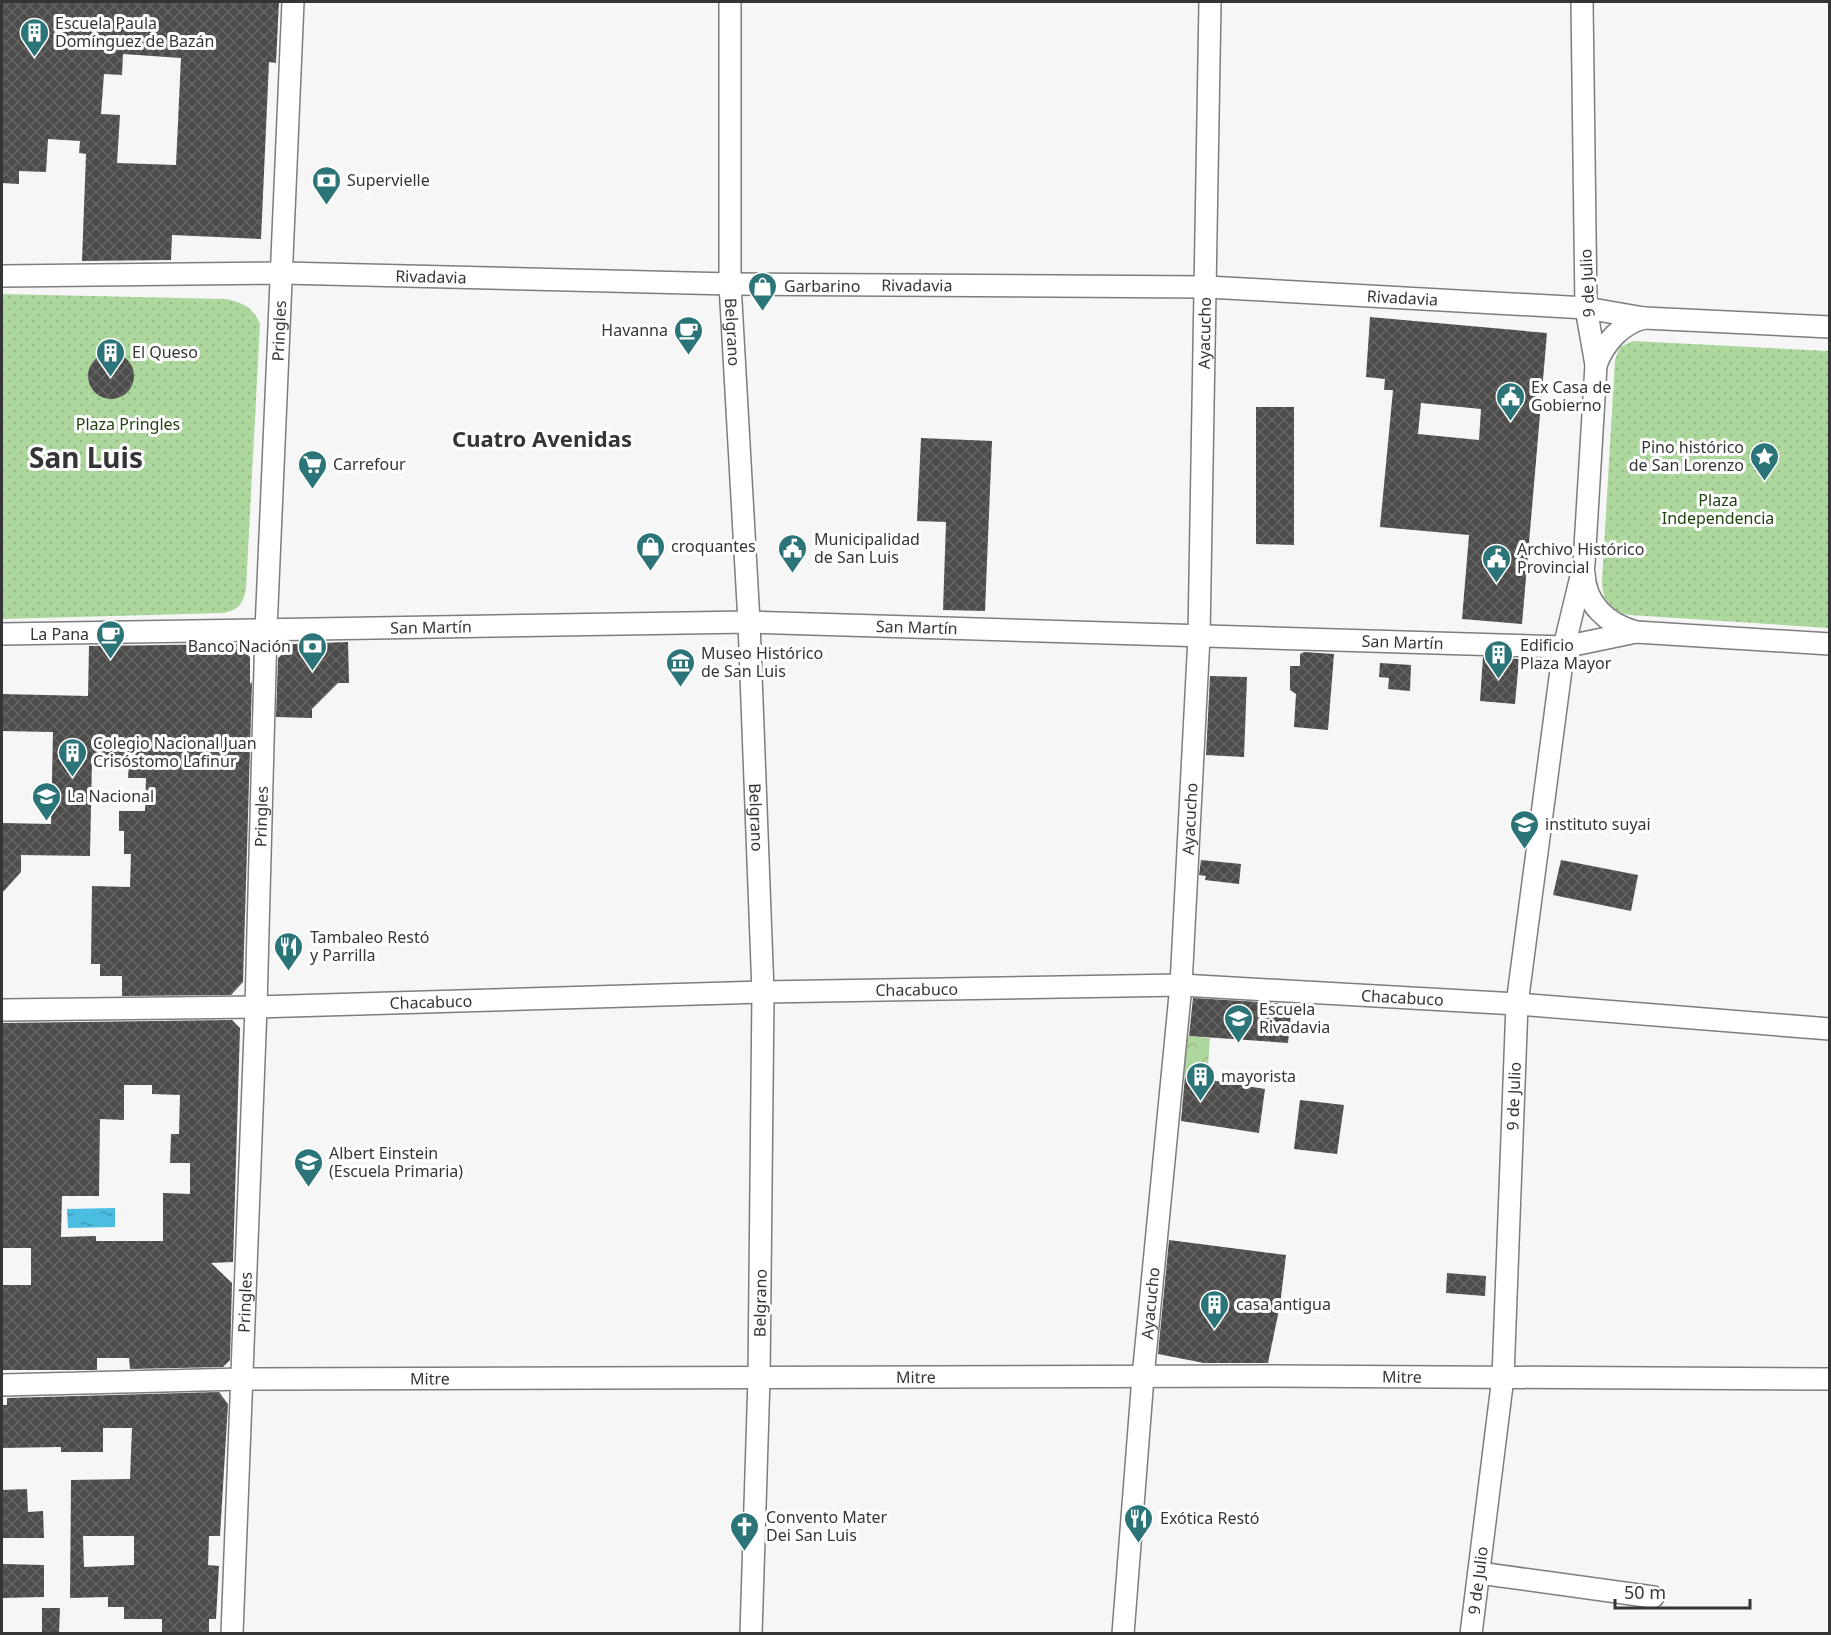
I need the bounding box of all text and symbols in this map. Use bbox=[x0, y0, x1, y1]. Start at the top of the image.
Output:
place label: Escuela Paula Domínguez de Bazán bbox=[55, 12, 214, 52]
building icon: Escuela Paula Domínguez de Bazán bbox=[18, 16, 50, 58]
bank icon: Supervielle bbox=[310, 164, 342, 206]
place label: Supervielle bbox=[347, 169, 430, 191]
street label: 9 de Julio bbox=[1574, 248, 1600, 318]
street label: Rivadavia bbox=[395, 265, 467, 289]
shop icon: Garbarino bbox=[747, 270, 779, 312]
street label: Rivadavia bbox=[881, 274, 953, 296]
place label: Garbarino bbox=[784, 275, 860, 297]
street label: Rivadavia bbox=[1366, 285, 1439, 311]
street label: Belgrano bbox=[720, 297, 746, 367]
street label: Ayacucho bbox=[1193, 297, 1216, 369]
street label: Pringles bbox=[267, 300, 291, 362]
cafe icon: Havanna bbox=[673, 314, 705, 356]
place label: Havanna bbox=[601, 319, 668, 341]
building icon: El Queso bbox=[95, 336, 127, 378]
place label: El Queso bbox=[132, 341, 198, 363]
place label: Ex Casa de Gobierno bbox=[1531, 376, 1611, 416]
public building icon: Ex Casa de Gobierno bbox=[1494, 380, 1526, 422]
park label: Plaza Pringles bbox=[76, 413, 180, 435]
district label: Cuatro Avenidas bbox=[452, 423, 632, 453]
place label: Pino histórico de San Lorenzo bbox=[1629, 436, 1744, 476]
district label: San Luis bbox=[29, 438, 143, 476]
place icon: Pino histórico de San Lorenzo bbox=[1749, 440, 1781, 482]
supermarket icon: Carrefour bbox=[296, 448, 328, 490]
place label: Carrefour bbox=[333, 453, 406, 475]
park label: Plaza Independencia bbox=[1662, 489, 1774, 529]
place label: Municipalidad de San Luis bbox=[814, 528, 920, 568]
shop icon: croquantes bbox=[634, 530, 666, 572]
public building icon: Municipalidad de San Luis bbox=[777, 532, 809, 574]
place label: croquantes bbox=[671, 535, 756, 557]
place label: Archivo Histórico Provincial bbox=[1517, 538, 1644, 578]
public building icon: Archivo Histórico Provincial bbox=[1480, 542, 1512, 584]
street label: San Martín bbox=[390, 615, 472, 639]
street label: San Martín bbox=[876, 615, 958, 639]
cafe icon: La Pana bbox=[94, 618, 126, 660]
place label: La Pana bbox=[30, 623, 89, 645]
bank icon: Banco Nación bbox=[296, 630, 328, 672]
street label: San Martín bbox=[1361, 630, 1444, 654]
place label: Edificio Plaza Mayor bbox=[1520, 634, 1612, 674]
place label: Banco Nación bbox=[188, 635, 291, 657]
building icon: Edificio Plaza Mayor bbox=[1483, 638, 1515, 680]
place label: Museo Histórico de San Luis bbox=[701, 642, 823, 682]
museum icon: Museo Histórico de San Luis bbox=[664, 646, 696, 688]
place label: Colegio Nacional Juan Crisóstomo Lafinur bbox=[93, 732, 257, 772]
building icon: Colegio Nacional Juan Crisóstomo Lafinur bbox=[56, 736, 88, 778]
school or university icon: La Nacional bbox=[30, 780, 62, 822]
street label: Ayacucho bbox=[1177, 782, 1202, 855]
street label: Belgrano bbox=[744, 783, 769, 852]
place label: La Nacional bbox=[67, 785, 154, 807]
street label: Pringles bbox=[249, 786, 273, 847]
school or university icon: instituto suyai bbox=[1508, 808, 1540, 850]
place label: instituto suyai bbox=[1545, 813, 1651, 835]
place label: Tambaleo Restó y Parrilla bbox=[310, 926, 429, 966]
restaurant icon: Tambaleo Restó y Parrilla bbox=[273, 930, 305, 972]
street label: Chacabuco bbox=[875, 978, 958, 1001]
street label: Chacabuco bbox=[1360, 984, 1444, 1011]
street label: Chacabuco bbox=[389, 990, 473, 1014]
place label: Escuela Rivadavia bbox=[1259, 998, 1330, 1038]
school or university icon: Escuela Rivadavia bbox=[1222, 1002, 1254, 1044]
building icon: mayorista bbox=[1184, 1060, 1216, 1102]
street label: 9 de Julio bbox=[1501, 1061, 1526, 1131]
place label: mayorista bbox=[1221, 1065, 1296, 1087]
place label: Albert Einstein (Escuela Primaria) bbox=[329, 1142, 463, 1182]
school or university icon: Albert Einstein (Escuela Primaria) bbox=[292, 1146, 324, 1188]
street label: Ayacucho bbox=[1136, 1266, 1165, 1340]
street label: Belgrano bbox=[748, 1269, 772, 1337]
street label: Pringles bbox=[233, 1271, 257, 1333]
building icon: casa antigua bbox=[1199, 1288, 1231, 1330]
place label: casa antigua bbox=[1236, 1293, 1331, 1315]
street label: Mitre bbox=[896, 1366, 936, 1388]
street label: Mitre bbox=[1382, 1366, 1422, 1388]
street label: Mitre bbox=[410, 1367, 450, 1390]
restaurant icon: Exótica Restó bbox=[1123, 1502, 1155, 1544]
place label: Convento Mater Dei San Luis bbox=[766, 1506, 888, 1546]
place label: Exótica Restó bbox=[1160, 1507, 1260, 1529]
church icon: Convento Mater Dei San Luis bbox=[729, 1510, 761, 1552]
street label: 9 de Julio bbox=[1463, 1545, 1493, 1616]
scale bar bbox=[1615, 1572, 1750, 1610]
text: 50 m bbox=[1624, 1580, 1666, 1604]

